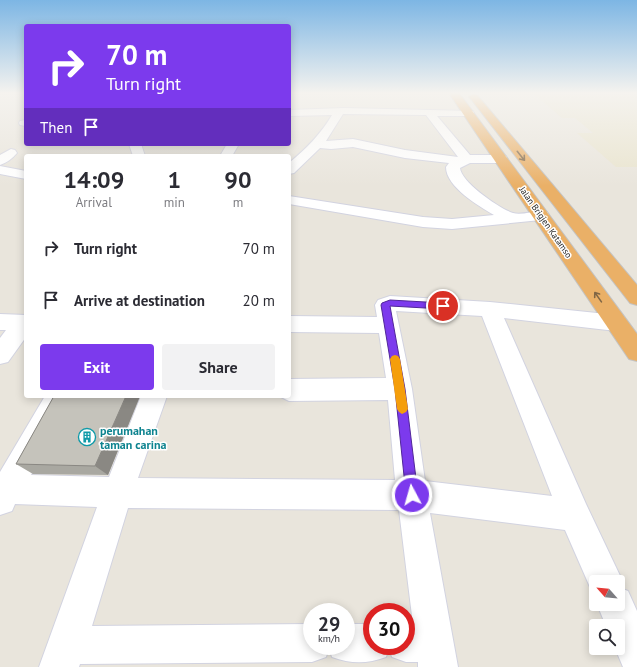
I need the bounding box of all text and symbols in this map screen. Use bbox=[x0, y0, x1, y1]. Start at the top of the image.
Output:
text: 70 m bbox=[106, 36, 167, 73]
icon: right bbox=[40, 40, 92, 92]
text: Turn right bbox=[106, 72, 181, 95]
icon: arrive bbox=[80, 116, 102, 138]
text: Then bbox=[40, 118, 72, 137]
one-way arrow bbox=[517, 150, 526, 161]
text: 14:09 bbox=[63, 164, 124, 195]
text: 1 bbox=[168, 164, 181, 195]
text: 90 bbox=[224, 164, 252, 195]
street label: Jalan Brigjen Katamso bbox=[517, 183, 575, 260]
text: Arrival bbox=[76, 194, 112, 211]
text: min bbox=[164, 194, 185, 211]
text: m bbox=[233, 194, 243, 211]
icon: right bbox=[40, 237, 62, 259]
text: Turn right bbox=[74, 239, 137, 258]
text: 70 m bbox=[242, 239, 275, 258]
icon: arrive bbox=[40, 289, 62, 311]
pin bbox=[426, 289, 460, 323]
text: Arrive at destination bbox=[74, 291, 205, 310]
text: 20 m bbox=[242, 291, 275, 310]
one-way arrow bbox=[594, 292, 602, 303]
icon: arrive bbox=[432, 295, 454, 317]
button: Exit bbox=[40, 344, 154, 390]
button: Share bbox=[162, 344, 275, 390]
place label: perumahan taman carina bbox=[100, 423, 166, 452]
building icon: perumahan taman carina bbox=[77, 427, 97, 447]
position arrow bbox=[391, 474, 433, 516]
north arrow bbox=[589, 575, 625, 611]
map controls bbox=[589, 575, 625, 655]
speed limit sign: 30 bbox=[363, 603, 415, 655]
text: 29 bbox=[318, 611, 340, 637]
button: search bbox=[589, 619, 625, 655]
text: km/h bbox=[318, 632, 340, 645]

